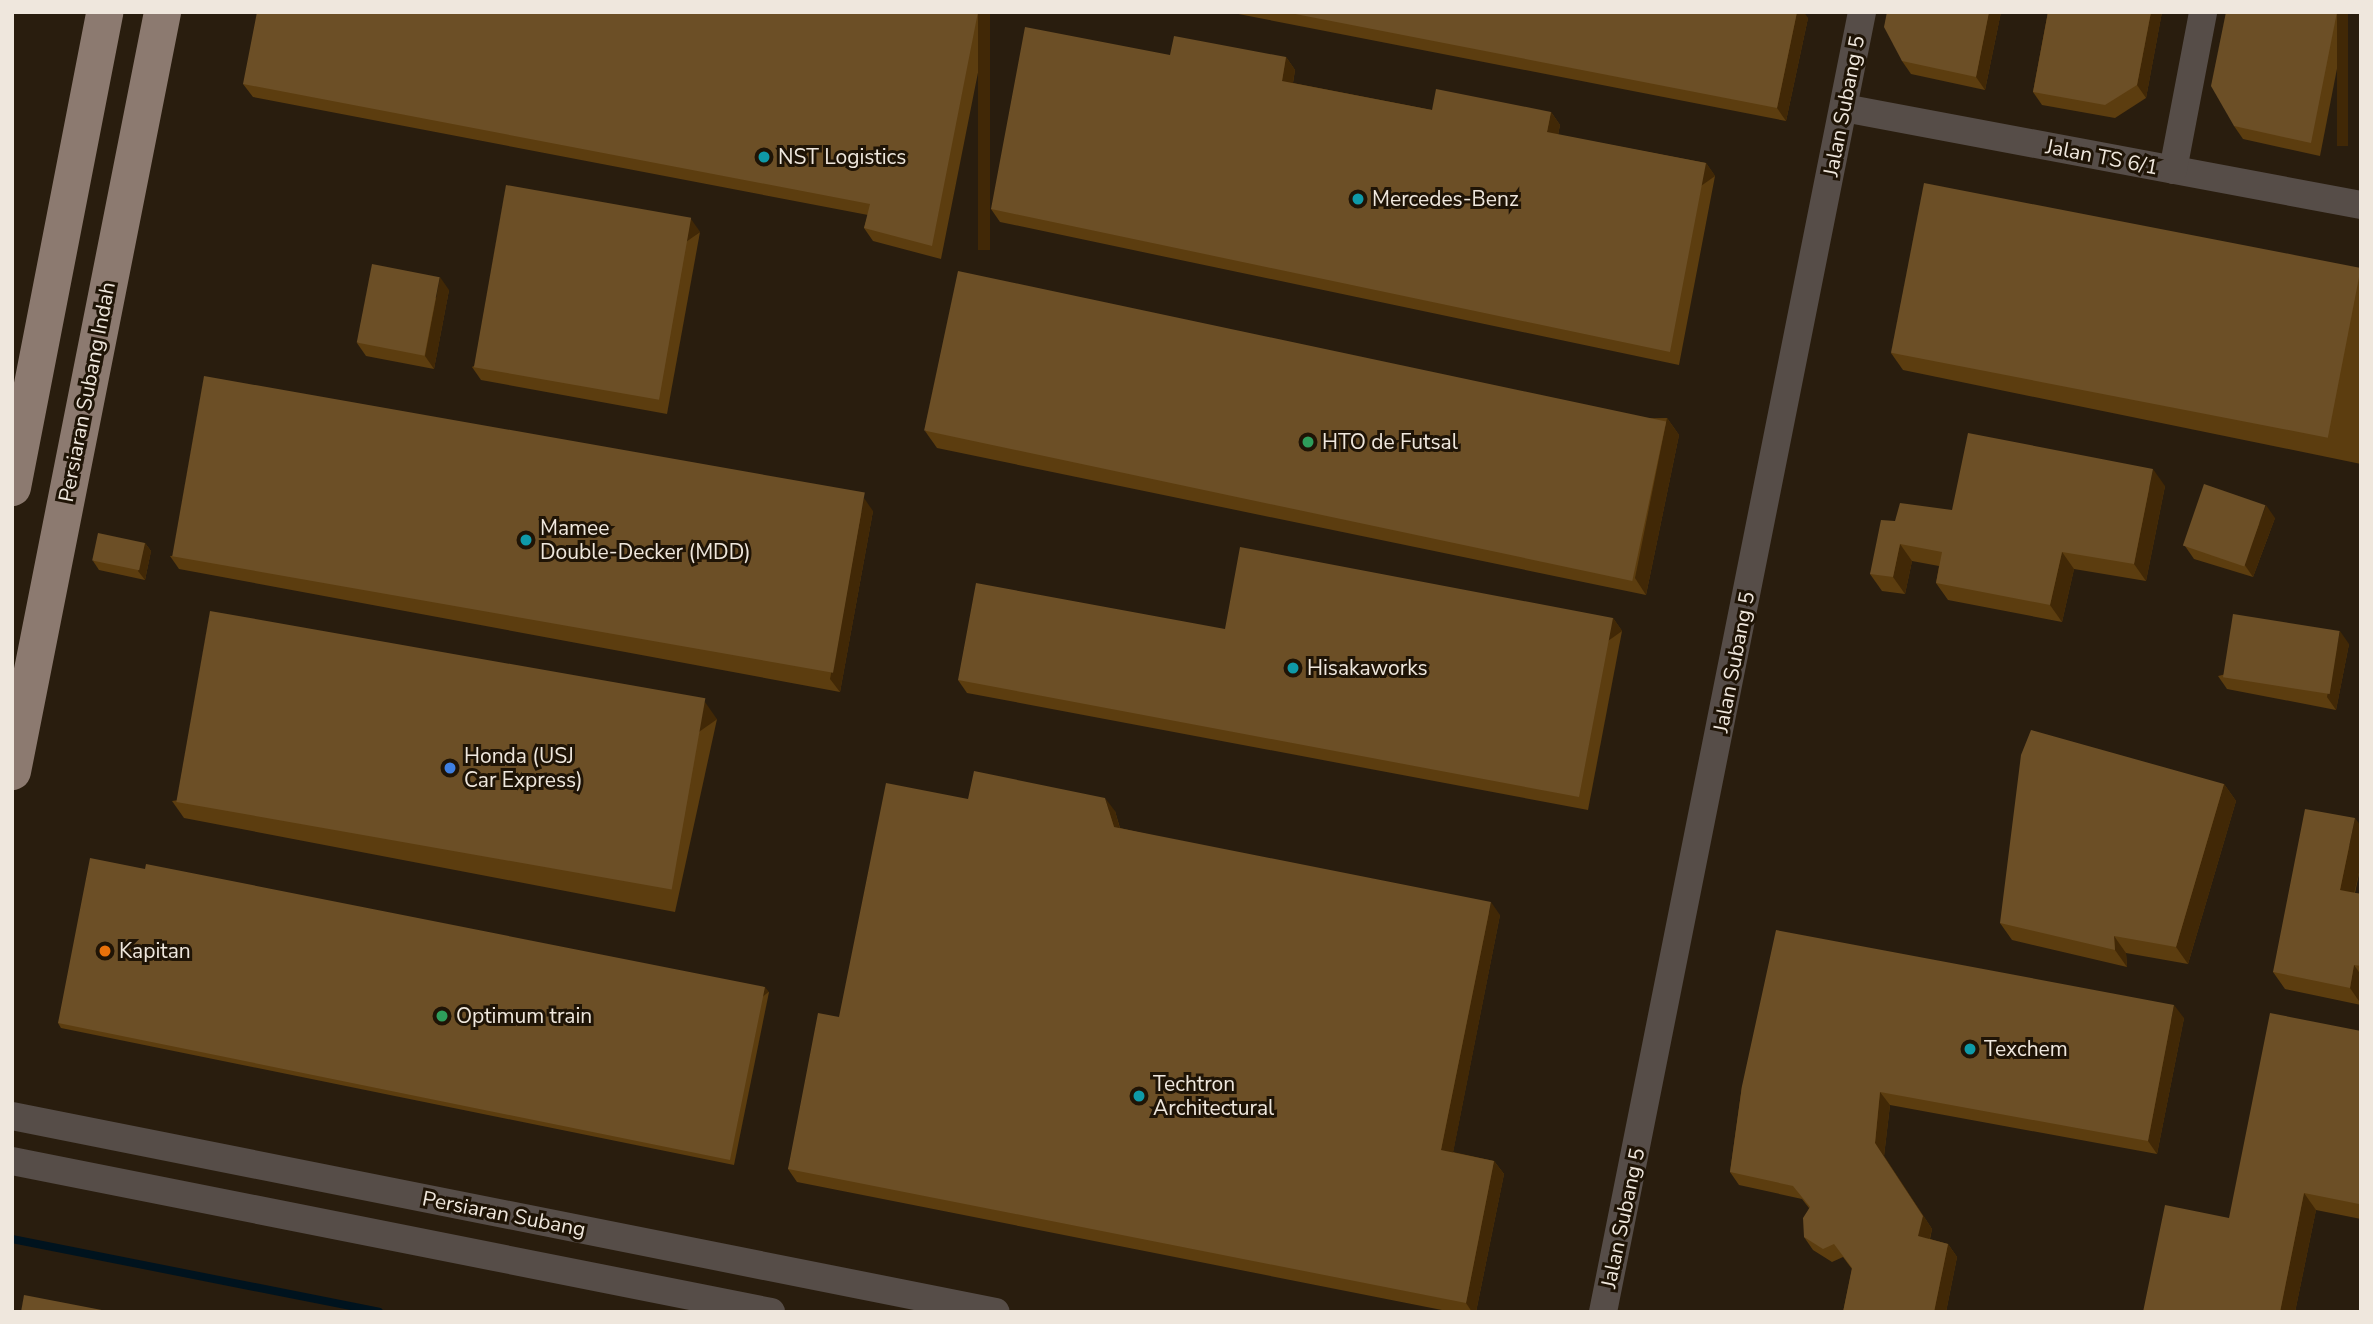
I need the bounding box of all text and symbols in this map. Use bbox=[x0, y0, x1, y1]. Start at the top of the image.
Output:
street label: Jalan Subang 5 bbox=[1818, 33, 1870, 179]
street label: Jalan TS 6/1 bbox=[2044, 134, 2160, 180]
place label: NST Logistics bbox=[778, 144, 906, 170]
marker: NST Logistics bbox=[756, 149, 772, 165]
place label: Mercedes-Benz bbox=[1372, 186, 1519, 212]
marker: Mercedes-Benz bbox=[1350, 191, 1366, 207]
street label: Persiaran Subang Indah bbox=[53, 280, 121, 504]
place label: HTO de Futsal bbox=[1322, 429, 1458, 455]
marker: HTO de Futsal bbox=[1300, 434, 1316, 450]
place label: Mamee Double-Decker (MDD) bbox=[540, 515, 751, 565]
marker: Mamee Double-Decker (MDD) bbox=[518, 532, 534, 548]
street label: Jalan Subang 5 bbox=[1708, 589, 1760, 735]
place label: Hisakaworks bbox=[1307, 655, 1428, 681]
marker: Hisakaworks bbox=[1285, 660, 1301, 676]
place label: Honda (USJ Car Express) bbox=[464, 743, 583, 793]
marker: Honda (USJ Car Express) bbox=[442, 760, 458, 776]
place label: Kapitan bbox=[119, 938, 191, 964]
marker: Kapitan bbox=[97, 943, 113, 959]
place label: Optimum train bbox=[456, 1003, 592, 1029]
marker: Optimum train bbox=[434, 1008, 450, 1024]
place label: Texchem bbox=[1984, 1036, 2068, 1062]
marker: Texchem bbox=[1962, 1041, 1978, 1057]
place label: Techtron Architectural bbox=[1153, 1071, 1274, 1121]
marker: Techtron Architectural bbox=[1131, 1088, 1147, 1104]
street label: Jalan Subang 5 bbox=[1596, 1145, 1650, 1291]
street label: Persiaran Subang bbox=[420, 1186, 588, 1242]

